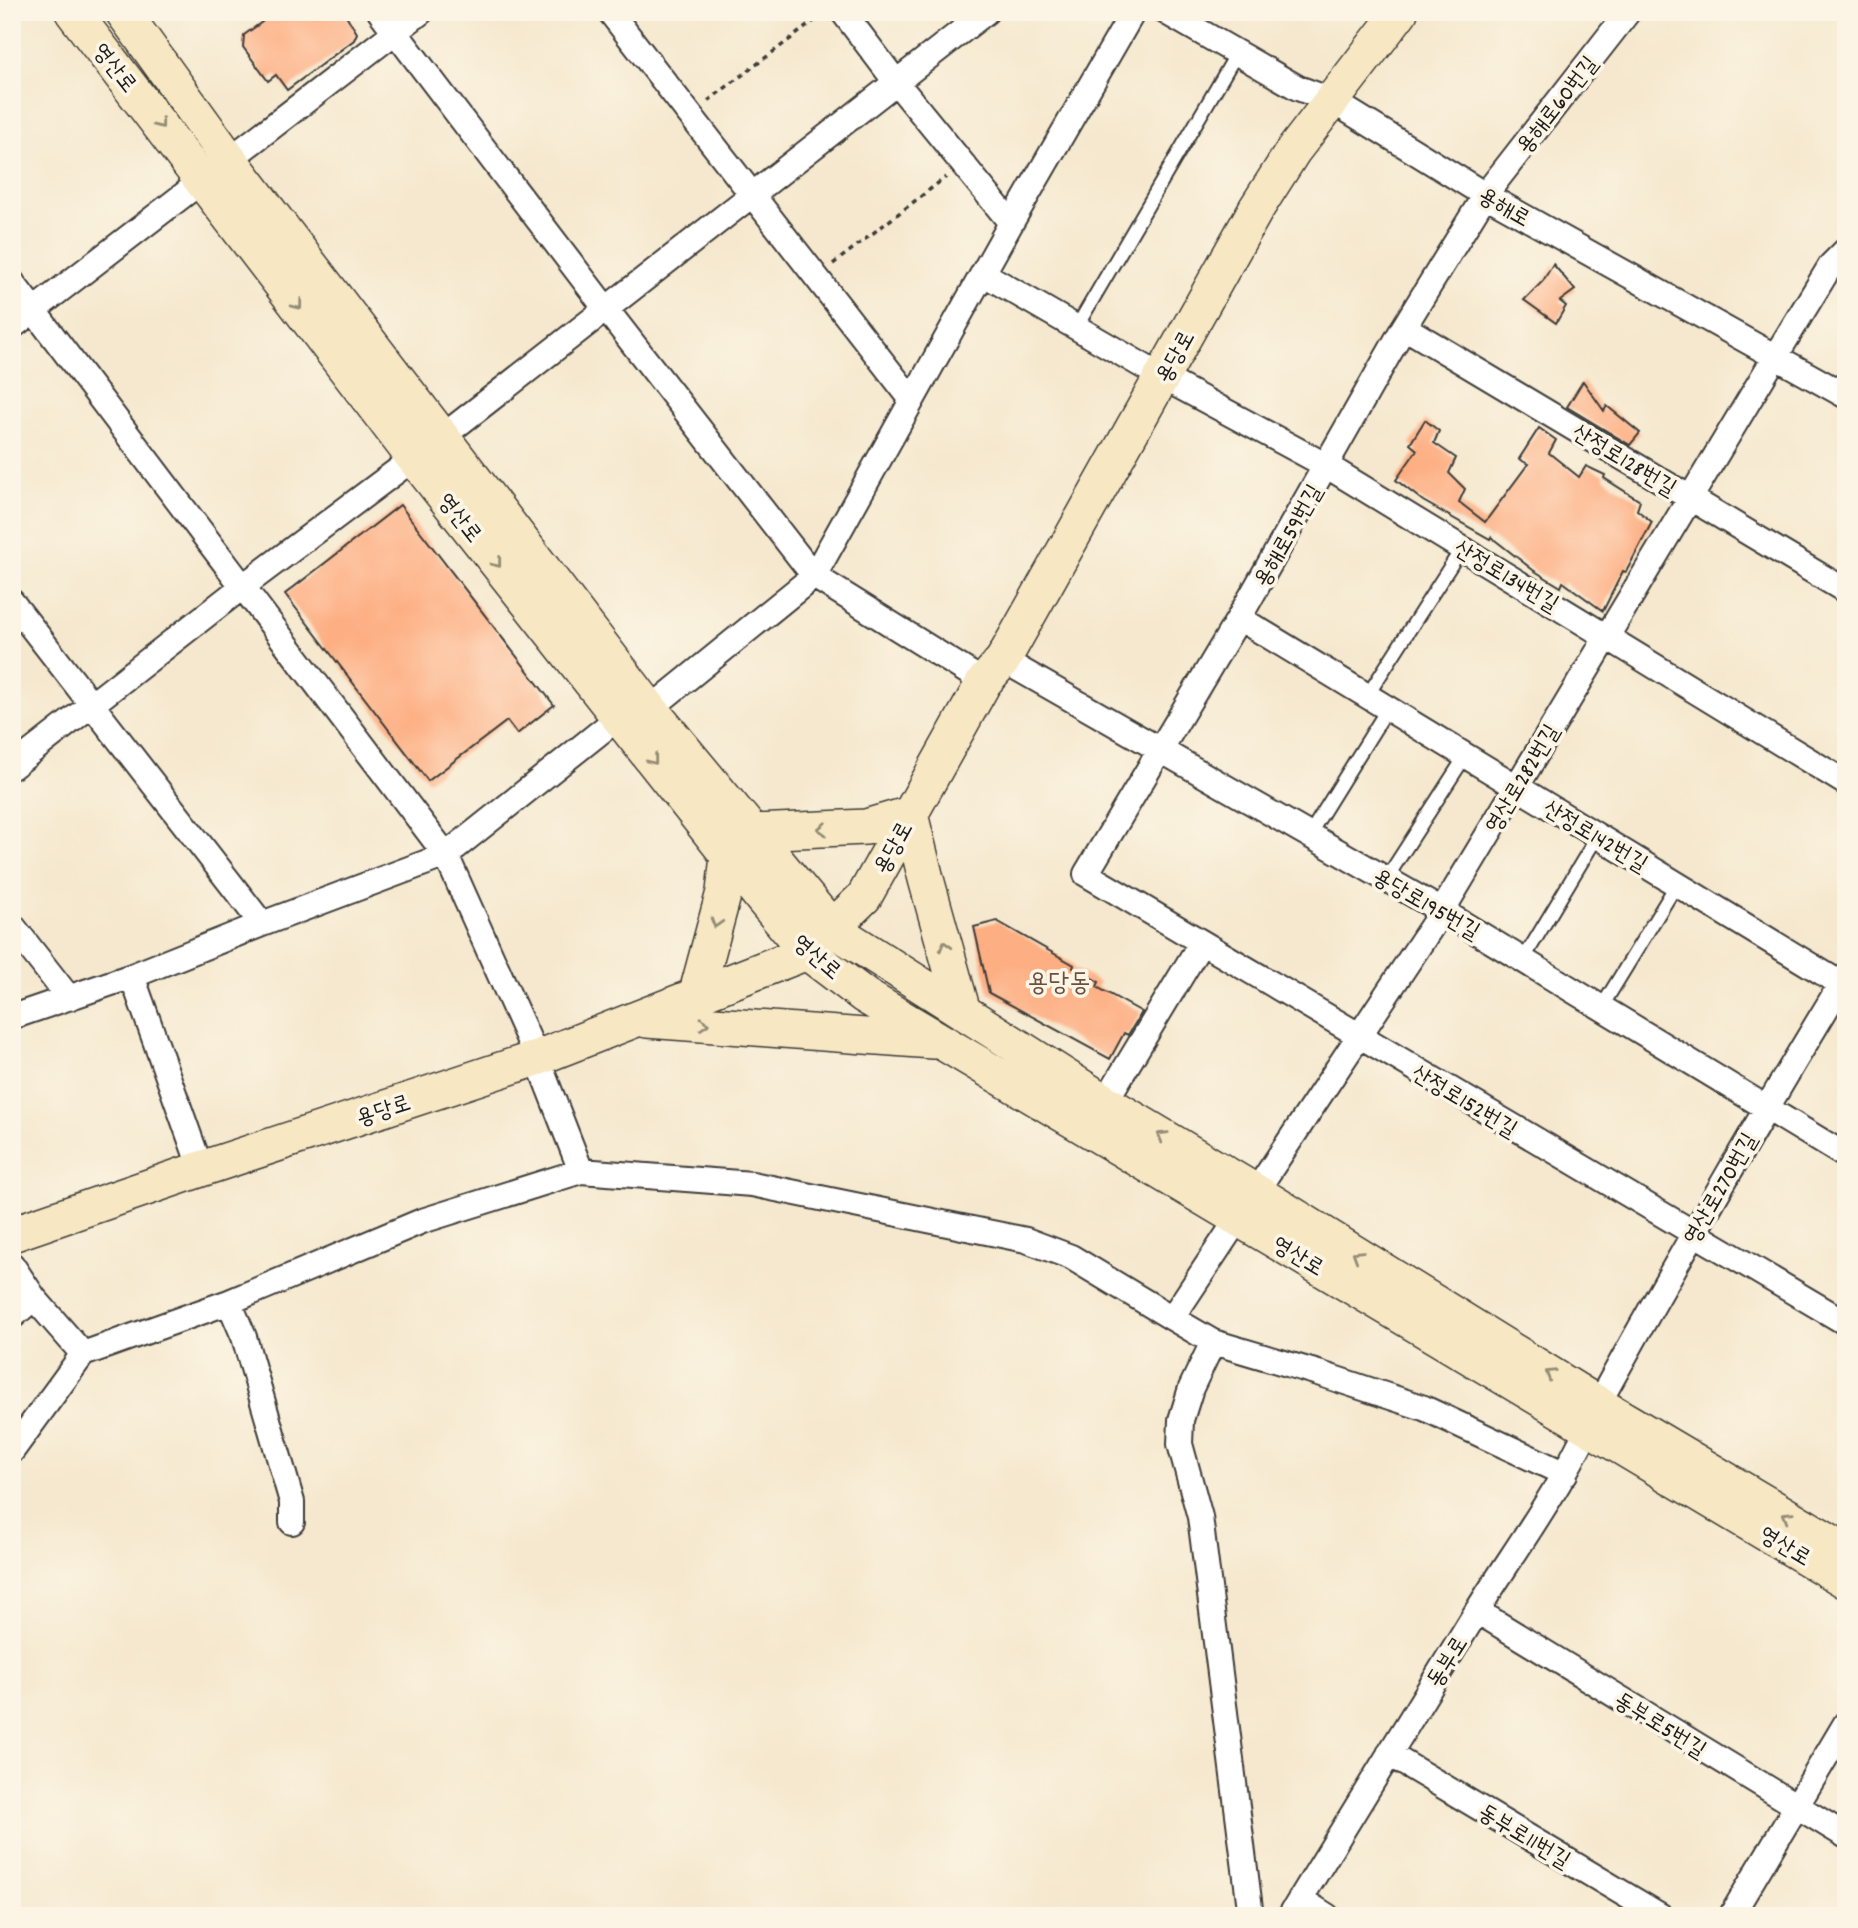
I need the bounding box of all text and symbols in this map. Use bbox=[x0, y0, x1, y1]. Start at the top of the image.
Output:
street label: 영산로 bbox=[83, 37, 143, 101]
street label: 용해로60번길 bbox=[1510, 50, 1608, 162]
one-way arrow bbox=[151, 117, 164, 129]
street label: 용해로 bbox=[1471, 181, 1536, 237]
one-way arrow bbox=[290, 297, 303, 310]
street label: 용당로 bbox=[1149, 325, 1205, 390]
street label: 산정로128번길 bbox=[1565, 418, 1682, 506]
street label: 용해로59번길 bbox=[1247, 479, 1333, 594]
street label: 영산로 bbox=[428, 487, 488, 551]
street label: 산정로134번길 bbox=[1446, 534, 1564, 622]
one-way arrow bbox=[489, 554, 501, 567]
street label: 영산로282번길 bbox=[1478, 719, 1570, 841]
one-way arrow bbox=[644, 753, 657, 765]
street label: 산정로142번길 bbox=[1535, 794, 1653, 882]
street label: 용당로 bbox=[867, 816, 923, 881]
one-way arrow bbox=[816, 821, 826, 837]
street label: 용당로195번길 bbox=[1366, 862, 1485, 950]
one-way arrow bbox=[710, 917, 724, 929]
street label: 영산로 bbox=[784, 928, 847, 989]
one-way arrow bbox=[938, 940, 953, 952]
district label: 용당동 bbox=[1028, 966, 1090, 1003]
one-way arrow bbox=[699, 1016, 710, 1031]
street label: 산정로152번길 bbox=[1404, 1058, 1522, 1148]
street label: 용당로 bbox=[353, 1088, 416, 1137]
street label: 영산로270번길 bbox=[1677, 1128, 1767, 1252]
one-way arrow bbox=[1157, 1132, 1170, 1145]
street label: 영산로 bbox=[1265, 1230, 1329, 1286]
one-way arrow bbox=[1351, 1250, 1364, 1263]
one-way arrow bbox=[1545, 1370, 1558, 1383]
one-way arrow bbox=[1782, 1512, 1795, 1525]
street label: 영산로 bbox=[1752, 1520, 1816, 1576]
street label: 동부로 bbox=[1420, 1631, 1478, 1695]
street label: 동부로5번길 bbox=[1607, 1686, 1712, 1768]
street label: 동부로11번길 bbox=[1471, 1797, 1576, 1879]

